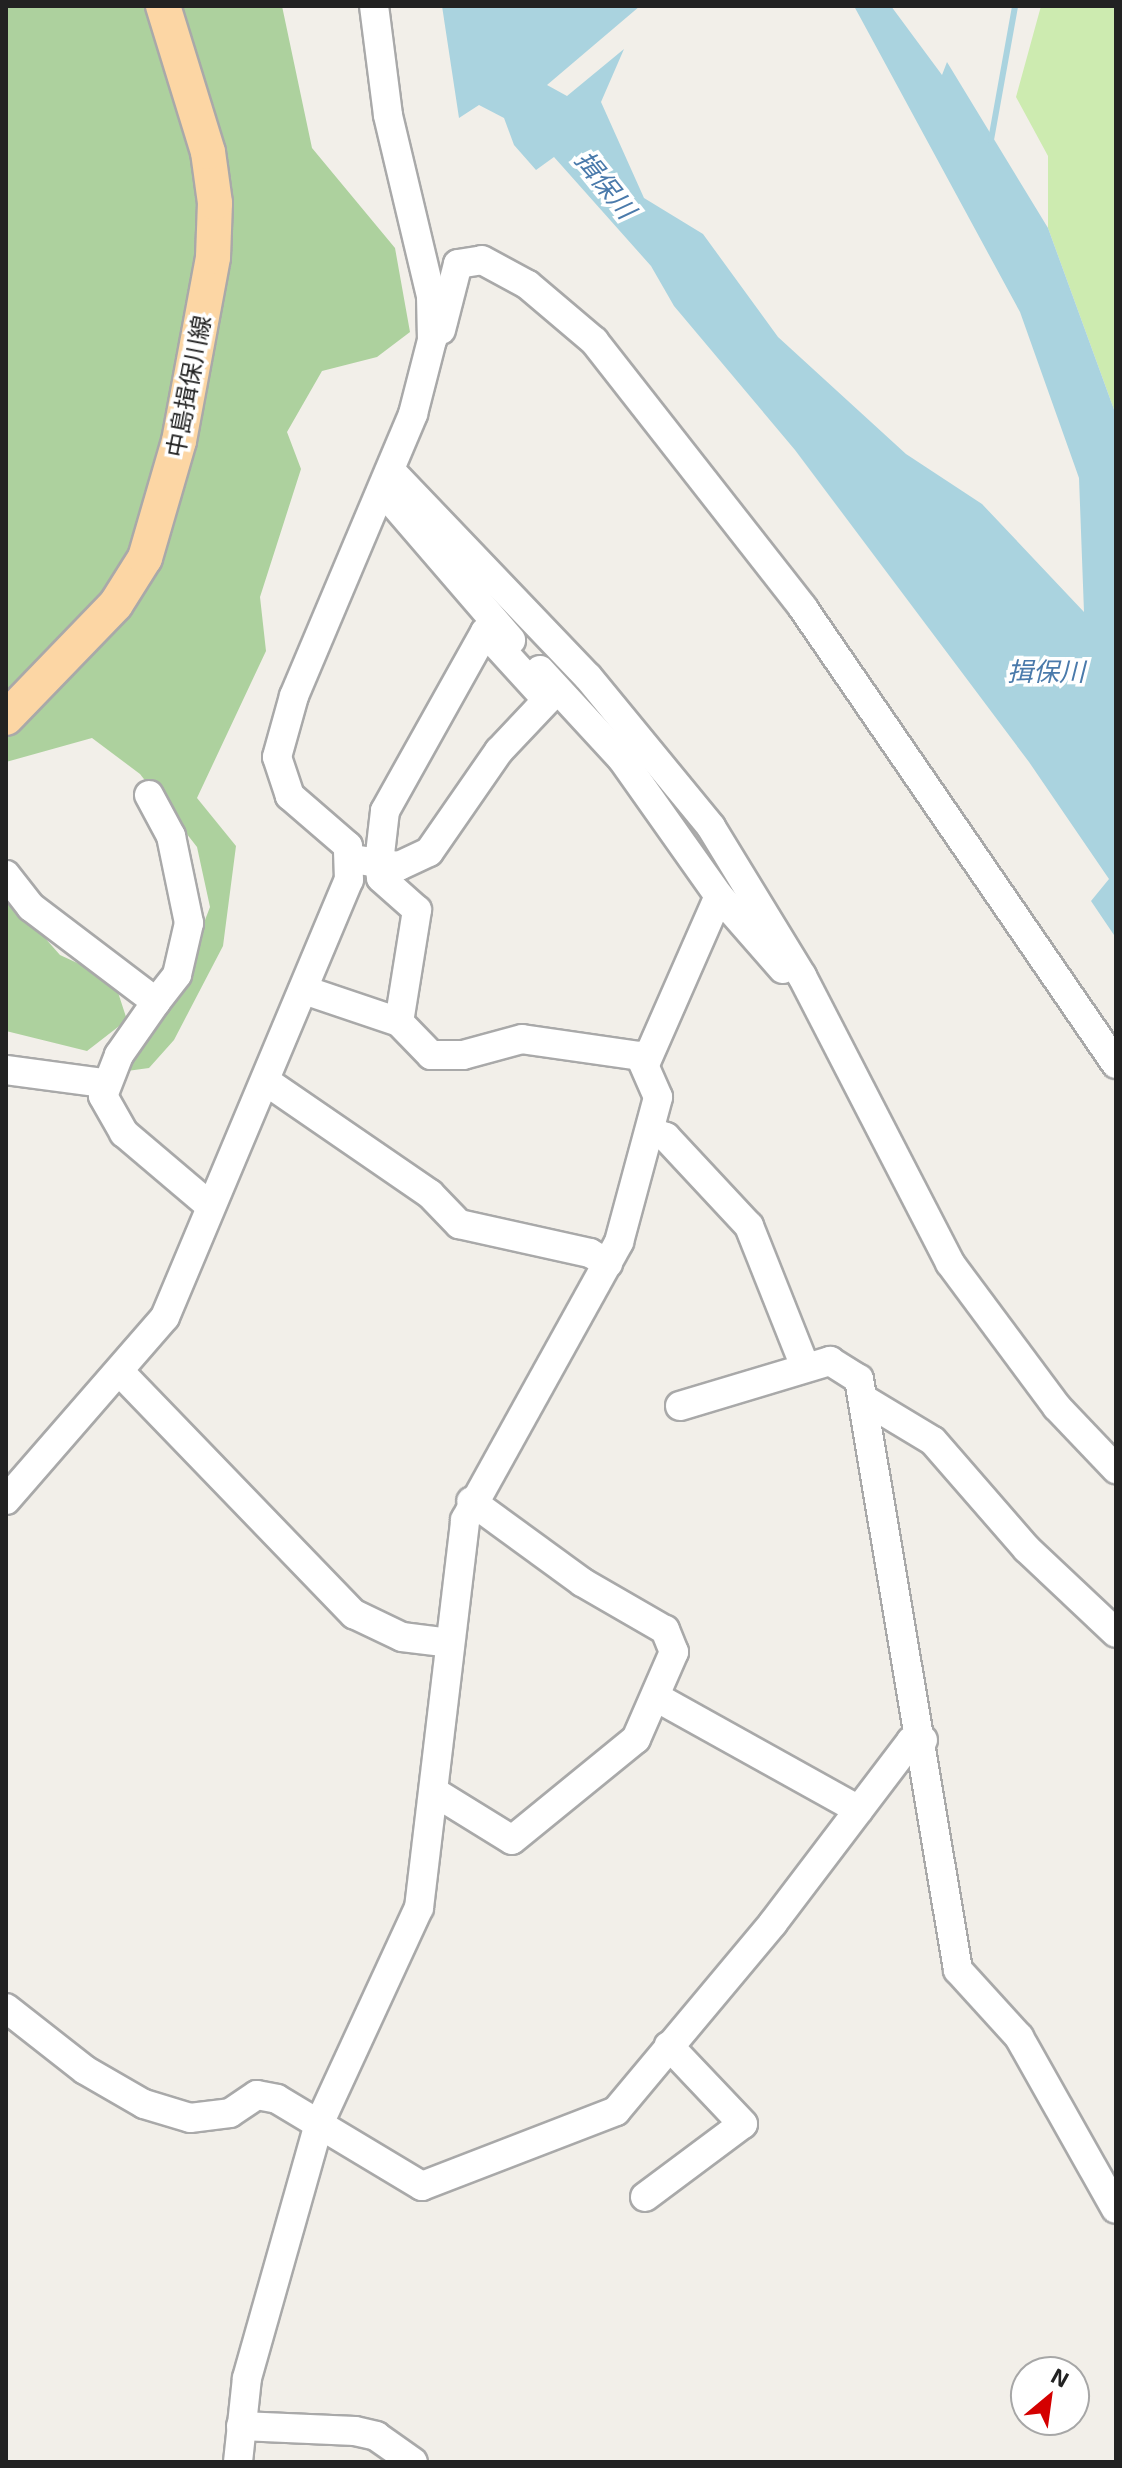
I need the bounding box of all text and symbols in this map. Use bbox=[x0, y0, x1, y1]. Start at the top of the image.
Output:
water label: 揖保川 bbox=[569, 144, 643, 224]
street label: 中島揖保川線 bbox=[160, 313, 216, 459]
water label: 揖保川 bbox=[1007, 655, 1085, 687]
north arrow bbox=[1010, 2356, 1090, 2436]
text: N bbox=[1047, 2362, 1074, 2392]

